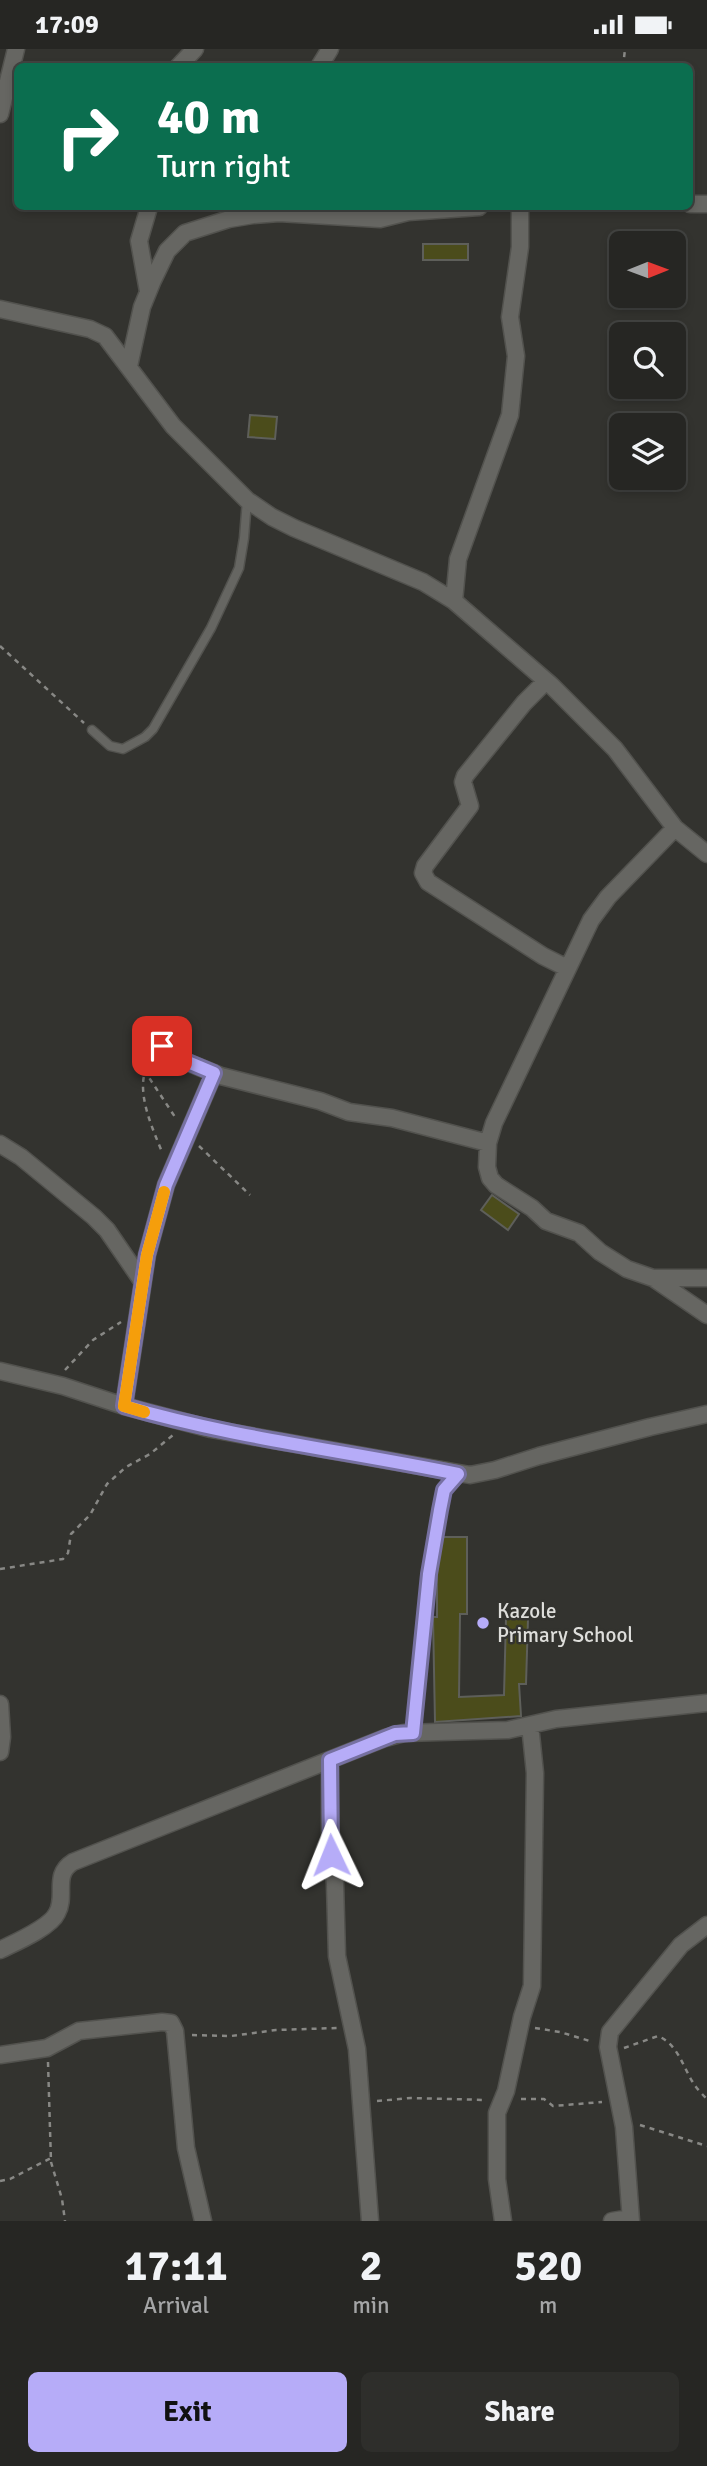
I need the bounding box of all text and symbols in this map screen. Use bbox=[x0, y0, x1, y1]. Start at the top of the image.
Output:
text: 17:09 bbox=[35, 9, 99, 41]
text: 40 m bbox=[157, 87, 260, 147]
icon: right bbox=[42, 91, 133, 182]
text: Turn right bbox=[157, 147, 290, 186]
north arrow bbox=[609, 231, 686, 308]
map controls bbox=[609, 231, 686, 490]
button: search bbox=[609, 322, 686, 399]
button: layers bbox=[609, 413, 686, 490]
pin bbox=[132, 1016, 192, 1076]
icon: arrive bbox=[143, 1027, 181, 1065]
place label: Kazole Primary School bbox=[497, 1598, 633, 1648]
marker: Kazole Primary School bbox=[475, 1615, 491, 1631]
position arrow bbox=[294, 1818, 368, 1892]
text: 17:11 bbox=[125, 2241, 228, 2292]
text: 2 bbox=[360, 2241, 382, 2292]
text: 520 bbox=[514, 2241, 582, 2292]
text: Arrival bbox=[143, 2291, 209, 2320]
text: min bbox=[352, 2291, 390, 2320]
text: m bbox=[539, 2291, 557, 2320]
button: Exit bbox=[28, 2372, 347, 2452]
button: Share bbox=[361, 2372, 679, 2452]

